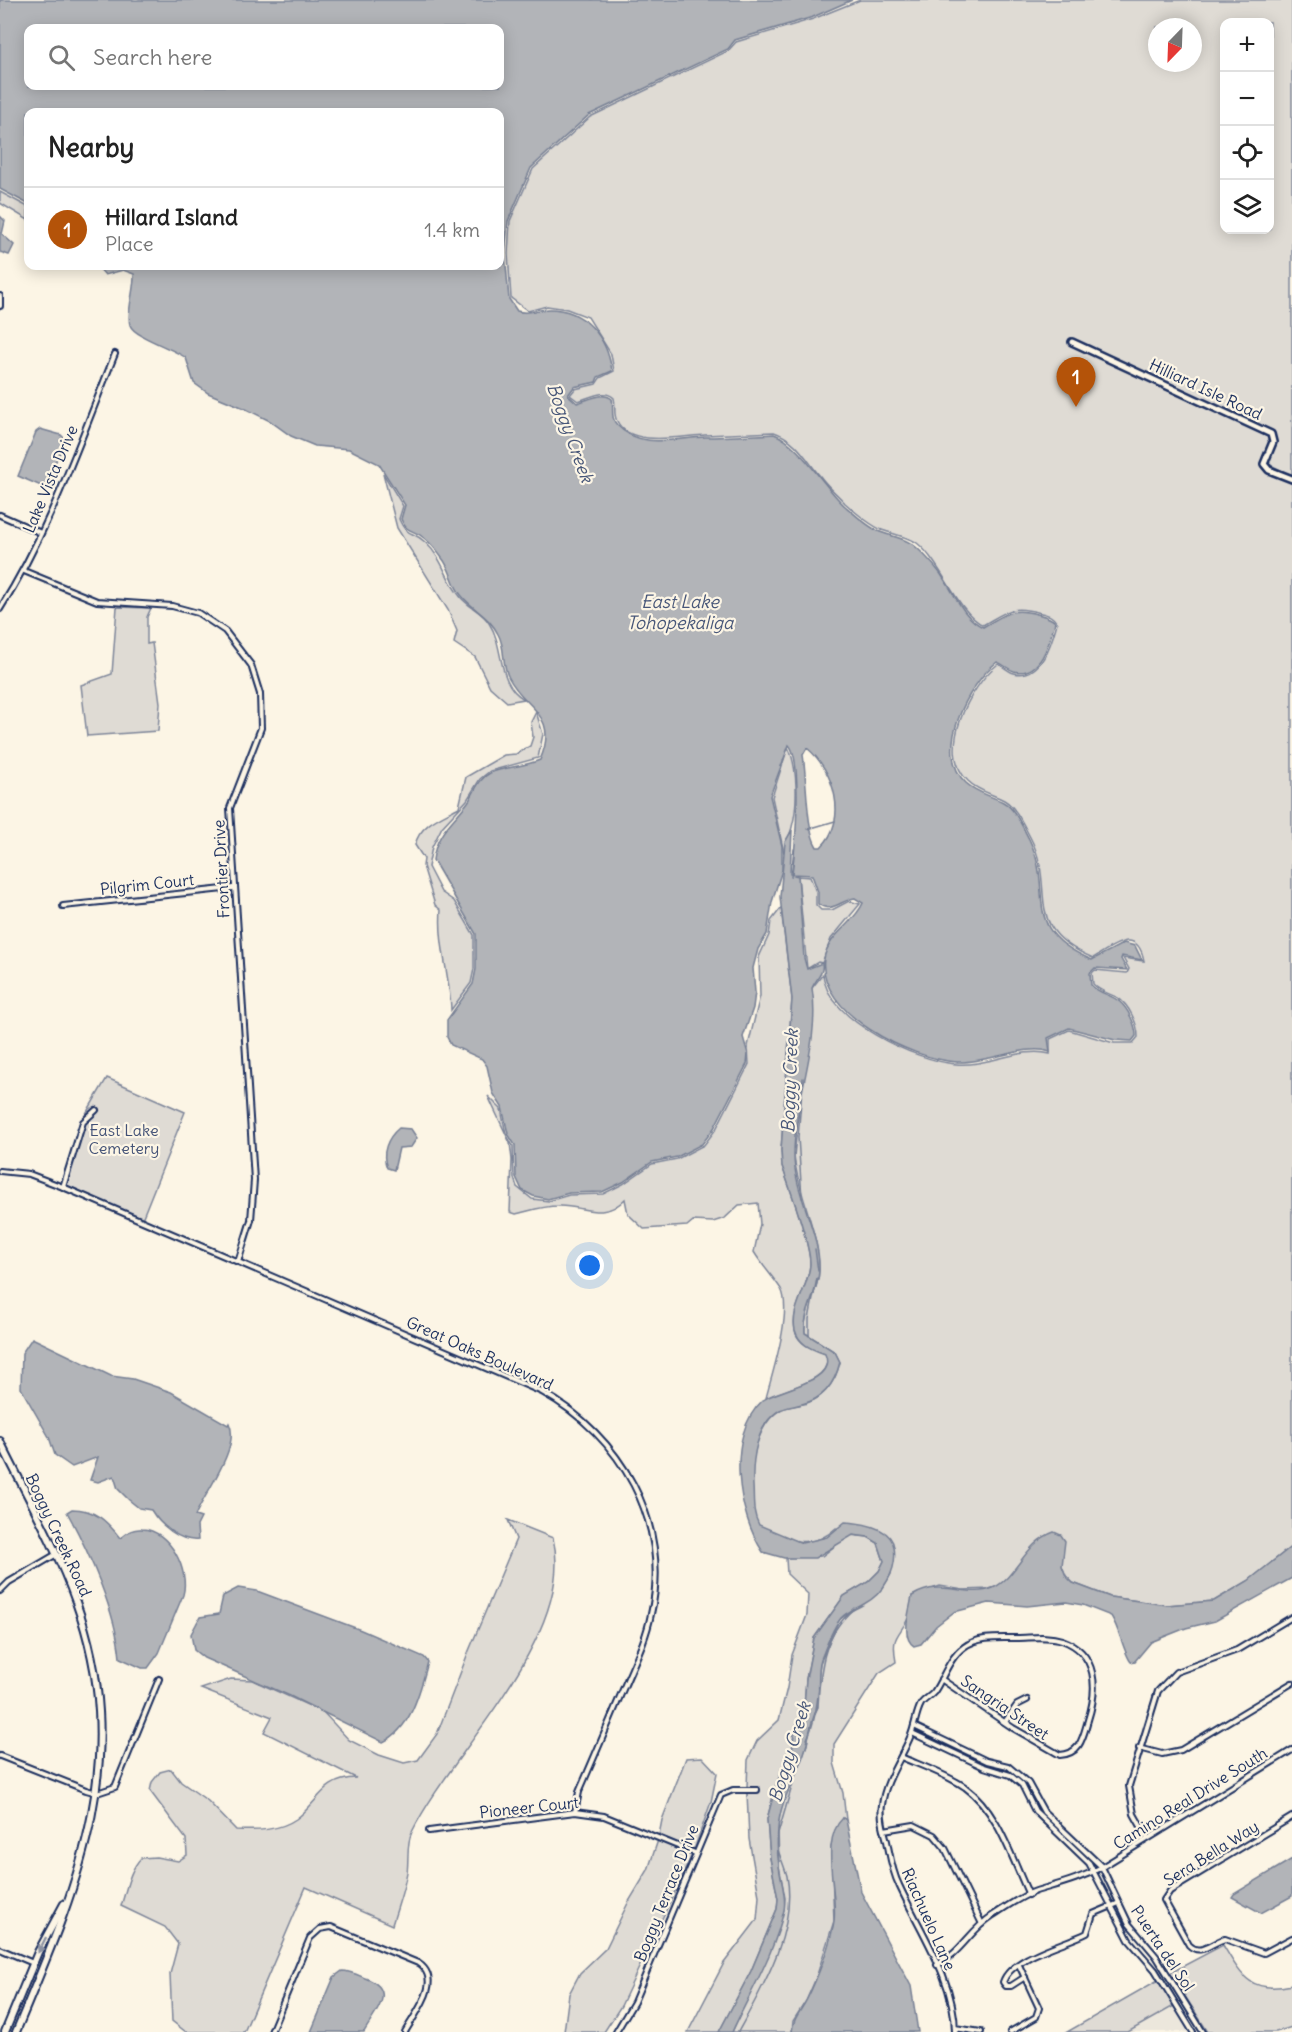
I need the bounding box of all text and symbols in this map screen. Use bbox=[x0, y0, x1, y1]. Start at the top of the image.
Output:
north arrow bbox=[1148, 18, 1202, 72]
map controls bbox=[1220, 18, 1274, 234]
button: + bbox=[1220, 18, 1274, 72]
search box bbox=[24, 24, 504, 90]
icon: search bbox=[45, 41, 78, 74]
text: Search here bbox=[93, 43, 212, 71]
button: − bbox=[1220, 72, 1274, 126]
button: locate bbox=[1220, 126, 1274, 180]
text: Nearby bbox=[48, 131, 134, 164]
button: layers bbox=[1220, 180, 1274, 234]
text: Hillard Island bbox=[105, 203, 238, 231]
text: 1 bbox=[64, 217, 71, 242]
text: 1.4 km bbox=[424, 217, 480, 242]
text: Place bbox=[105, 231, 153, 256]
street label: Hilliard Isle Road bbox=[1146, 354, 1266, 424]
pin: 1 bbox=[1056, 358, 1096, 407]
water label: Boggy Creek bbox=[542, 380, 600, 487]
street label: Lake Vista Drive bbox=[18, 422, 82, 536]
water label: East Lake Tohopekaliga bbox=[627, 590, 735, 634]
street label: Frontier Drive bbox=[208, 819, 234, 919]
street label: Pilgrim Court bbox=[99, 869, 196, 899]
water label: Boggy Creek bbox=[776, 1027, 803, 1133]
park label: East Lake Cemetery bbox=[89, 1120, 159, 1158]
your location bbox=[575, 1251, 604, 1280]
street label: Great Oaks Boulevard bbox=[403, 1312, 557, 1394]
street label: Boggy Creek Road bbox=[22, 1470, 96, 1600]
street label: Sangria Street bbox=[957, 1670, 1053, 1744]
water label: Boggy Creek bbox=[763, 1697, 816, 1805]
street label: Camino Real Drive South bbox=[1109, 1742, 1271, 1854]
street label: Pioneer Court bbox=[478, 1792, 580, 1822]
street label: Sera Bella Way bbox=[1160, 1816, 1262, 1890]
street label: Boggy Terrace Drive bbox=[629, 1821, 703, 1965]
street label: Riachuelo Lane bbox=[897, 1865, 961, 1973]
street label: Puerta del Sol bbox=[1127, 1901, 1199, 1995]
one-way arrow bbox=[37, 1937, 47, 1954]

